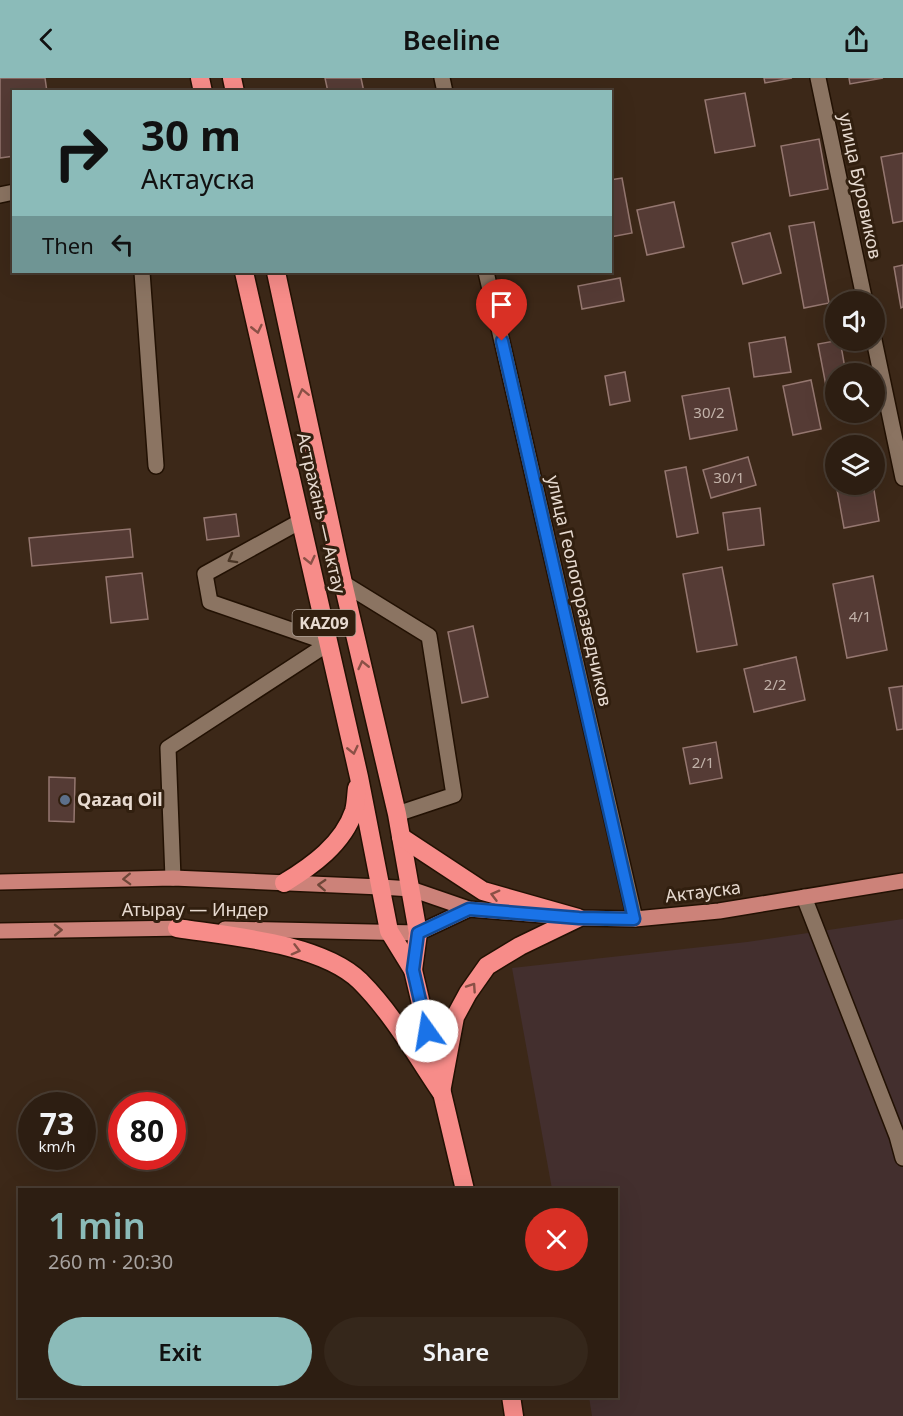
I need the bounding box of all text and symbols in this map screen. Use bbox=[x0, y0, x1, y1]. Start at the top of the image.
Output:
text: Beeline bbox=[403, 21, 500, 58]
icon: back bbox=[30, 23, 63, 56]
icon: share bbox=[840, 23, 873, 56]
text: 30 m bbox=[141, 106, 241, 163]
street label: улица Буровиков bbox=[834, 111, 888, 261]
icon: right bbox=[42, 114, 120, 192]
text: Актауска bbox=[141, 160, 255, 197]
icon: left bbox=[106, 228, 139, 261]
text: Then bbox=[42, 230, 94, 260]
pin bbox=[476, 279, 527, 341]
icon: arrive bbox=[485, 288, 518, 321]
map controls bbox=[825, 291, 885, 495]
button: sound bbox=[825, 291, 885, 351]
one-way arrow bbox=[250, 323, 263, 333]
button: search bbox=[825, 363, 885, 423]
one-way arrow bbox=[297, 388, 310, 398]
house number: 30/2 bbox=[693, 402, 725, 422]
street label: Астрахань — Актау bbox=[292, 430, 352, 596]
button: layers bbox=[825, 435, 885, 495]
house number: 30/1 bbox=[713, 467, 745, 487]
street label: улица Геологоразведчиков bbox=[542, 473, 618, 709]
one-way arrow bbox=[227, 552, 238, 563]
one-way arrow bbox=[303, 554, 316, 564]
house number: 4/1 bbox=[849, 606, 871, 626]
road number: KAZ09 bbox=[292, 610, 356, 636]
one-way arrow bbox=[357, 660, 370, 670]
house number: 2/2 bbox=[764, 674, 786, 694]
one-way arrow bbox=[346, 745, 359, 755]
house number: 2/1 bbox=[692, 752, 714, 772]
place label: Qazaq Oil bbox=[77, 787, 163, 811]
marker: Qazaq Oil bbox=[58, 793, 72, 807]
one-way arrow bbox=[123, 873, 132, 885]
street label: Актауска bbox=[664, 874, 742, 908]
one-way arrow bbox=[318, 878, 327, 891]
one-way arrow bbox=[490, 889, 500, 902]
street label: Атырау — Индер bbox=[122, 897, 268, 921]
one-way arrow bbox=[54, 924, 63, 936]
one-way arrow bbox=[291, 942, 301, 955]
one-way arrow bbox=[465, 983, 476, 994]
position arrow bbox=[395, 999, 459, 1063]
speed limit sign: 80 bbox=[108, 1092, 186, 1170]
text: 73 bbox=[40, 1103, 74, 1144]
text: km/h bbox=[39, 1136, 75, 1156]
text: 1 min bbox=[48, 1201, 146, 1250]
button: close bbox=[525, 1208, 588, 1271]
text: 260 m · 20:30 bbox=[48, 1248, 173, 1275]
button: Exit bbox=[48, 1317, 312, 1386]
button: Share bbox=[324, 1317, 588, 1386]

